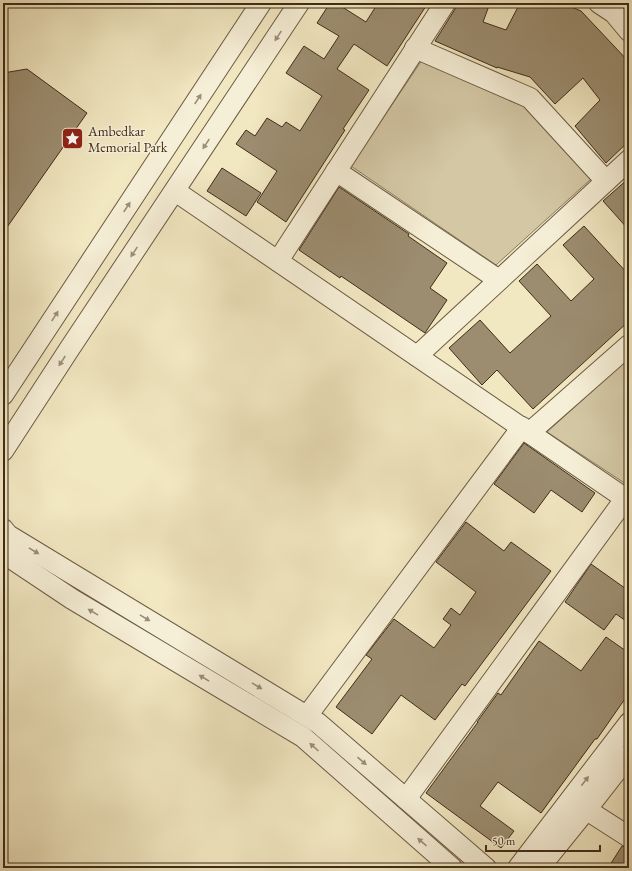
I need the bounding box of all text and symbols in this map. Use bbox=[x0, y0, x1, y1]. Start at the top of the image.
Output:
one-way arrow bbox=[274, 30, 281, 41]
one-way arrow bbox=[194, 94, 202, 104]
place label: Ambedkar Memorial Park bbox=[87, 122, 168, 156]
place icon: Ambedkar Memorial Park bbox=[60, 126, 86, 152]
one-way arrow bbox=[202, 139, 210, 149]
one-way arrow bbox=[123, 202, 131, 213]
one-way arrow bbox=[130, 247, 138, 257]
one-way arrow bbox=[51, 311, 59, 321]
one-way arrow bbox=[58, 355, 66, 366]
one-way arrow bbox=[29, 547, 39, 555]
one-way arrow bbox=[87, 608, 99, 615]
one-way arrow bbox=[139, 615, 151, 622]
one-way arrow bbox=[198, 675, 210, 682]
one-way arrow bbox=[251, 682, 263, 689]
one-way arrow bbox=[309, 743, 320, 752]
one-way arrow bbox=[357, 756, 367, 765]
one-way arrow bbox=[580, 776, 589, 787]
scale bar bbox=[486, 827, 600, 853]
text: 50 m bbox=[492, 833, 516, 849]
one-way arrow bbox=[417, 838, 428, 847]

